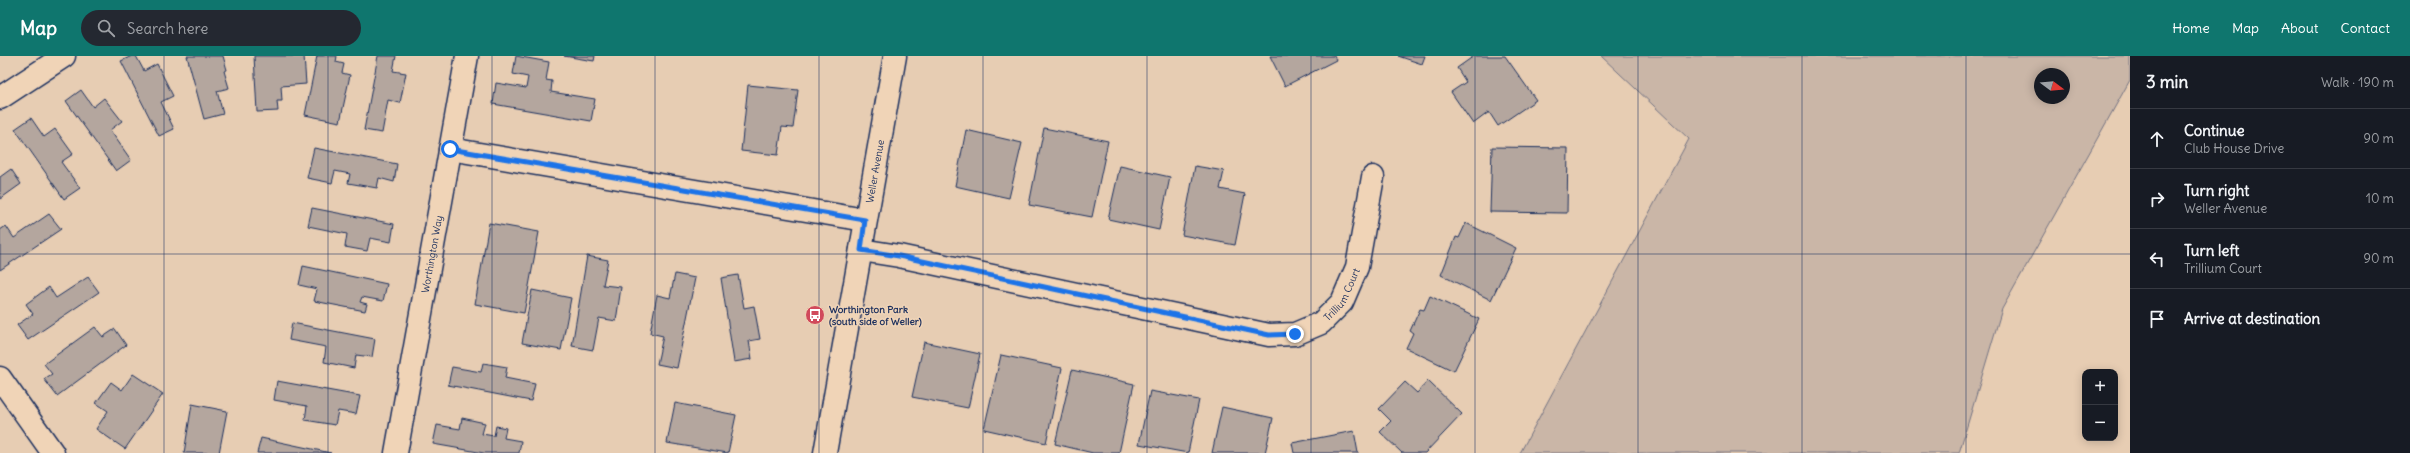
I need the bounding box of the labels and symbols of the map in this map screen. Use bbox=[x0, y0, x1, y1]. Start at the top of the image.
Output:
north arrow bbox=[2034, 68, 2070, 104]
street label: Weller Avenue bbox=[863, 139, 887, 204]
route start bbox=[441, 140, 459, 158]
street label: Worthington Way bbox=[419, 214, 445, 294]
street label: Trillium Court bbox=[1321, 266, 1363, 324]
place label: Worthington Park (south side of Weller) bbox=[829, 303, 922, 328]
bus stop icon: Worthington Park (south side of Weller) bbox=[804, 304, 826, 326]
route end bbox=[1286, 325, 1304, 343]

